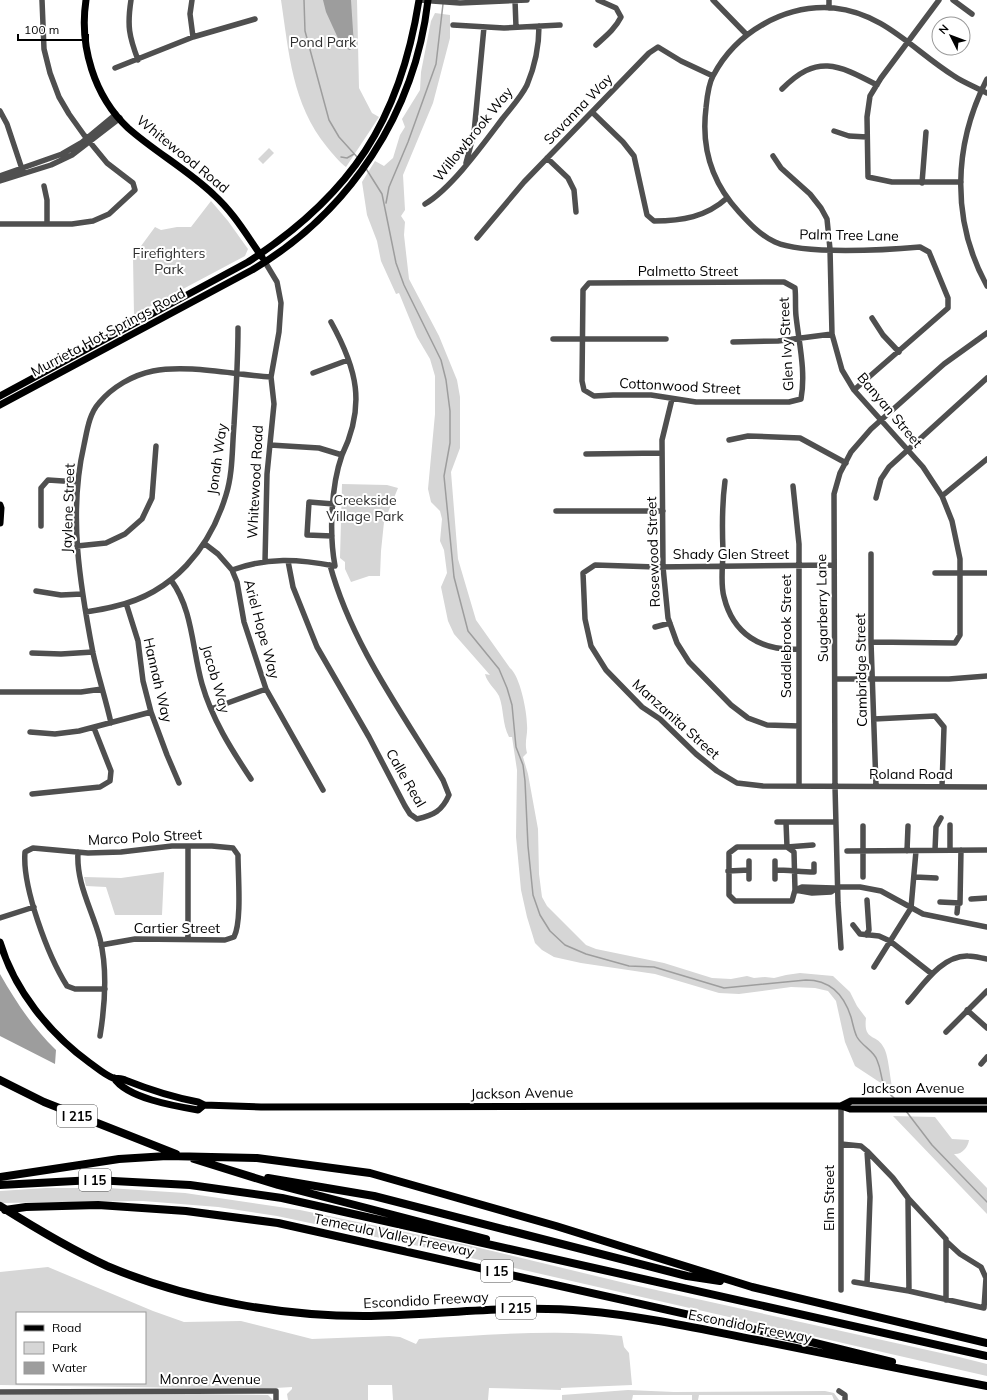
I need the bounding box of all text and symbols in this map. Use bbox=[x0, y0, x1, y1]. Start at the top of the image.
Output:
scale bar bbox=[18, 16, 88, 42]
north arrow bbox=[931, 16, 971, 56]
text: 100 m bbox=[24, 22, 59, 37]
text: N bbox=[936, 22, 952, 37]
park label: Pond Park bbox=[290, 33, 357, 51]
street label: Savanna Way bbox=[540, 69, 617, 148]
street label: Willowbrook Way bbox=[429, 83, 517, 185]
street label: Whitewood Road bbox=[133, 111, 233, 197]
street label: Palm Tree Lane bbox=[799, 225, 899, 245]
park label: Firefighters Park bbox=[133, 244, 205, 278]
street label: Palmetto Street bbox=[638, 262, 738, 280]
street label: Murrieta Hot Springs Road bbox=[28, 284, 188, 380]
street label: Glen Ivy Street bbox=[775, 296, 797, 391]
street label: Banyan Street bbox=[853, 369, 927, 451]
street label: Cottonwood Street bbox=[619, 374, 741, 398]
street label: Jonah Way bbox=[203, 422, 231, 496]
street label: Whitewood Road bbox=[243, 425, 267, 539]
street label: Jaylene Street bbox=[57, 463, 79, 553]
park label: Creekside Village Park bbox=[326, 491, 404, 525]
street label: Rosewood Street bbox=[642, 496, 664, 608]
street label: Shady Glen Street bbox=[673, 545, 789, 563]
street label: Sugarberry Lane bbox=[812, 554, 832, 662]
street label: Saddlebrook Street bbox=[777, 574, 795, 698]
street label: Ariel Hope Way bbox=[240, 577, 284, 681]
street label: Cambridge Street bbox=[851, 613, 871, 727]
street label: Hannah Way bbox=[140, 636, 177, 725]
street label: Jacob Way bbox=[198, 643, 235, 716]
street label: Manzanita Street bbox=[629, 675, 723, 763]
street label: Calle Real bbox=[382, 746, 430, 810]
street label: Roland Road bbox=[869, 765, 953, 783]
street label: Marco Polo Street bbox=[87, 825, 203, 849]
street label: Cartier Street bbox=[134, 919, 220, 937]
street label: Jackson Avenue bbox=[862, 1079, 964, 1097]
street label: Jackson Avenue bbox=[471, 1083, 573, 1103]
road number: I 215 bbox=[57, 1105, 97, 1127]
street label: Elm Street bbox=[820, 1165, 838, 1231]
road number: I 15 bbox=[79, 1169, 111, 1191]
street label: Temecula Valley Freeway bbox=[312, 1209, 476, 1261]
road number: I 15 bbox=[481, 1260, 513, 1282]
street label: Escondido Freeway bbox=[363, 1288, 490, 1312]
road number: I 215 bbox=[496, 1297, 536, 1319]
street label: Escondido Freeway bbox=[687, 1305, 814, 1347]
legend bbox=[16, 1312, 146, 1384]
text: Road bbox=[52, 1320, 81, 1335]
text: Park bbox=[52, 1340, 78, 1355]
text: Water bbox=[52, 1360, 88, 1375]
street label: Monroe Avenue bbox=[159, 1370, 261, 1388]

